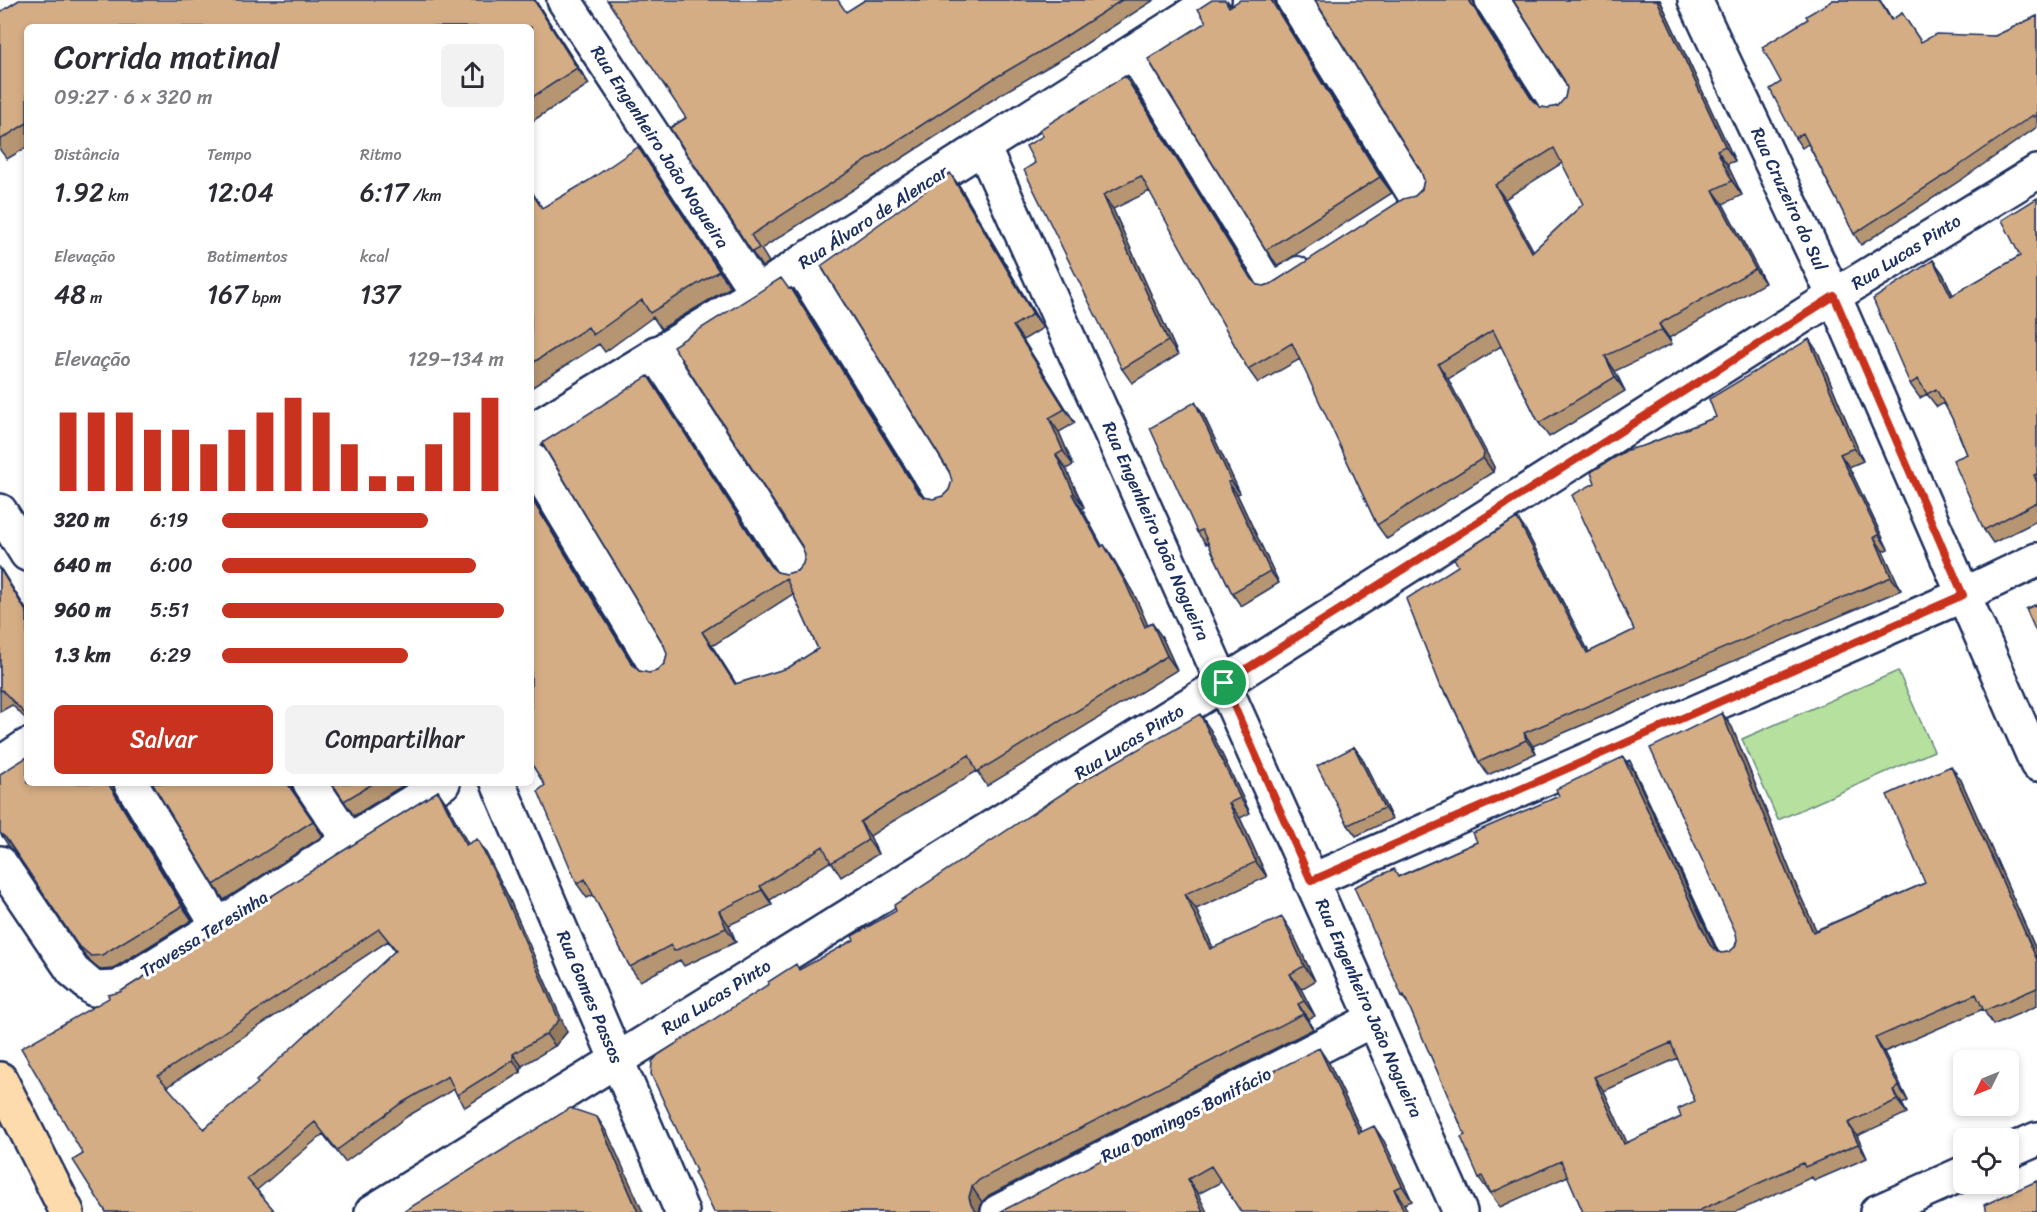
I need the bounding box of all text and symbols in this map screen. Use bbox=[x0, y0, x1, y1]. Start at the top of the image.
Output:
text: Corrida matinal bbox=[54, 28, 279, 86]
street label: Rua Engenheiro João Nogueira bbox=[582, 39, 738, 255]
button: share bbox=[441, 44, 504, 107]
text: 09:27 · 6 × 320 m bbox=[54, 80, 212, 115]
street label: Rua Cruzeiro do Sul bbox=[1742, 122, 1837, 277]
text: Distância bbox=[54, 140, 120, 169]
text: Tempo bbox=[207, 140, 252, 169]
text: Ritmo bbox=[360, 140, 402, 169]
street label: Rua Álvaro de Alencar bbox=[791, 155, 956, 278]
text: 1.92 bbox=[54, 169, 104, 215]
text: 12:04 bbox=[207, 169, 274, 215]
text: 6:17 bbox=[360, 169, 409, 215]
text: km bbox=[104, 181, 129, 210]
text: /km bbox=[409, 181, 442, 210]
street label: Rua Lucas Pinto bbox=[1844, 205, 1968, 299]
text: Elevação bbox=[54, 242, 115, 271]
text: Batimentos bbox=[207, 242, 288, 271]
text: kcal bbox=[360, 242, 389, 271]
text: 48 bbox=[54, 271, 86, 317]
text: 167 bbox=[207, 271, 248, 317]
text: 137 bbox=[360, 271, 400, 317]
text: m bbox=[86, 283, 102, 312]
text: bpm bbox=[248, 283, 281, 312]
text: Elevação bbox=[54, 342, 130, 377]
text: 129–134 m bbox=[408, 342, 504, 377]
street label: Rua Engenheiro João Nogueira bbox=[1093, 416, 1219, 646]
text: 320 m bbox=[54, 503, 110, 538]
text: 6:19 bbox=[150, 503, 188, 538]
text: 640 m bbox=[54, 548, 111, 583]
text: 6:00 bbox=[150, 548, 193, 583]
text: 960 m bbox=[54, 593, 111, 628]
text: 5:51 bbox=[150, 593, 189, 628]
text: 1.3 km bbox=[54, 638, 111, 673]
text: 6:29 bbox=[150, 638, 191, 673]
pin bbox=[1198, 657, 1249, 708]
icon: arrive bbox=[1207, 666, 1240, 699]
street label: Rua Lucas Pinto bbox=[1067, 695, 1191, 789]
button: Salvar bbox=[54, 705, 273, 774]
button: Compartilhar bbox=[285, 705, 504, 774]
street label: Travessa Teresinha bbox=[133, 882, 275, 986]
street label: Rua Engenheiro João Nogueira bbox=[1306, 893, 1432, 1123]
street label: Rua Gomes Passos bbox=[547, 925, 633, 1070]
street label: Rua Lucas Pinto bbox=[654, 950, 778, 1044]
north arrow bbox=[1953, 1050, 2019, 1116]
map controls bbox=[1953, 1050, 2019, 1194]
street label: Rua Domingos Bonifácio bbox=[1095, 1058, 1277, 1172]
button: locate bbox=[1953, 1128, 2019, 1194]

